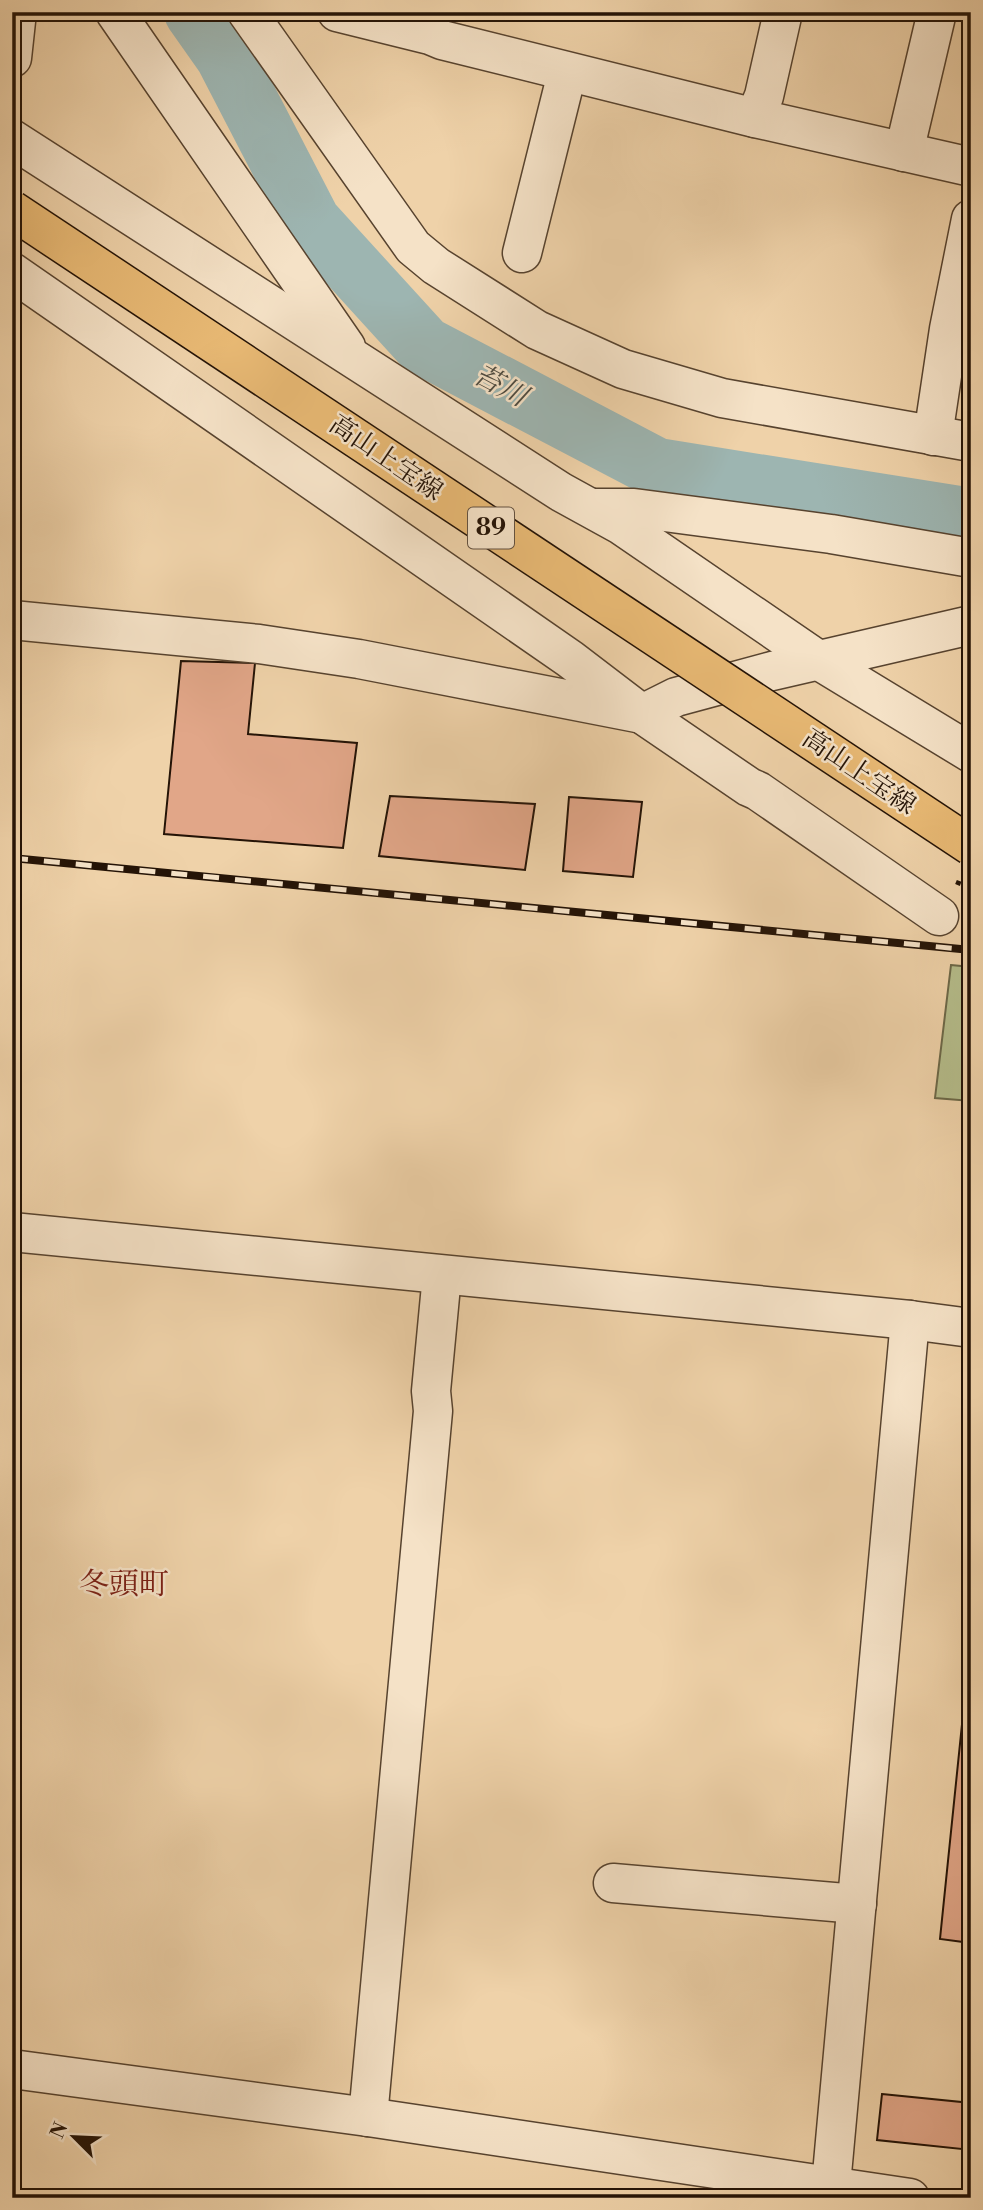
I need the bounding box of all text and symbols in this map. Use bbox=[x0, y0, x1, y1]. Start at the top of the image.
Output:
water label: 苔川 bbox=[467, 357, 536, 416]
street label: 高山上宝線 bbox=[323, 408, 449, 508]
road number: 89 bbox=[468, 508, 514, 548]
street label: 高山上宝線 bbox=[796, 722, 922, 822]
district label: 冬頭町 bbox=[79, 1566, 169, 1604]
north arrow bbox=[38, 2102, 108, 2172]
text: N bbox=[45, 2119, 73, 2142]

